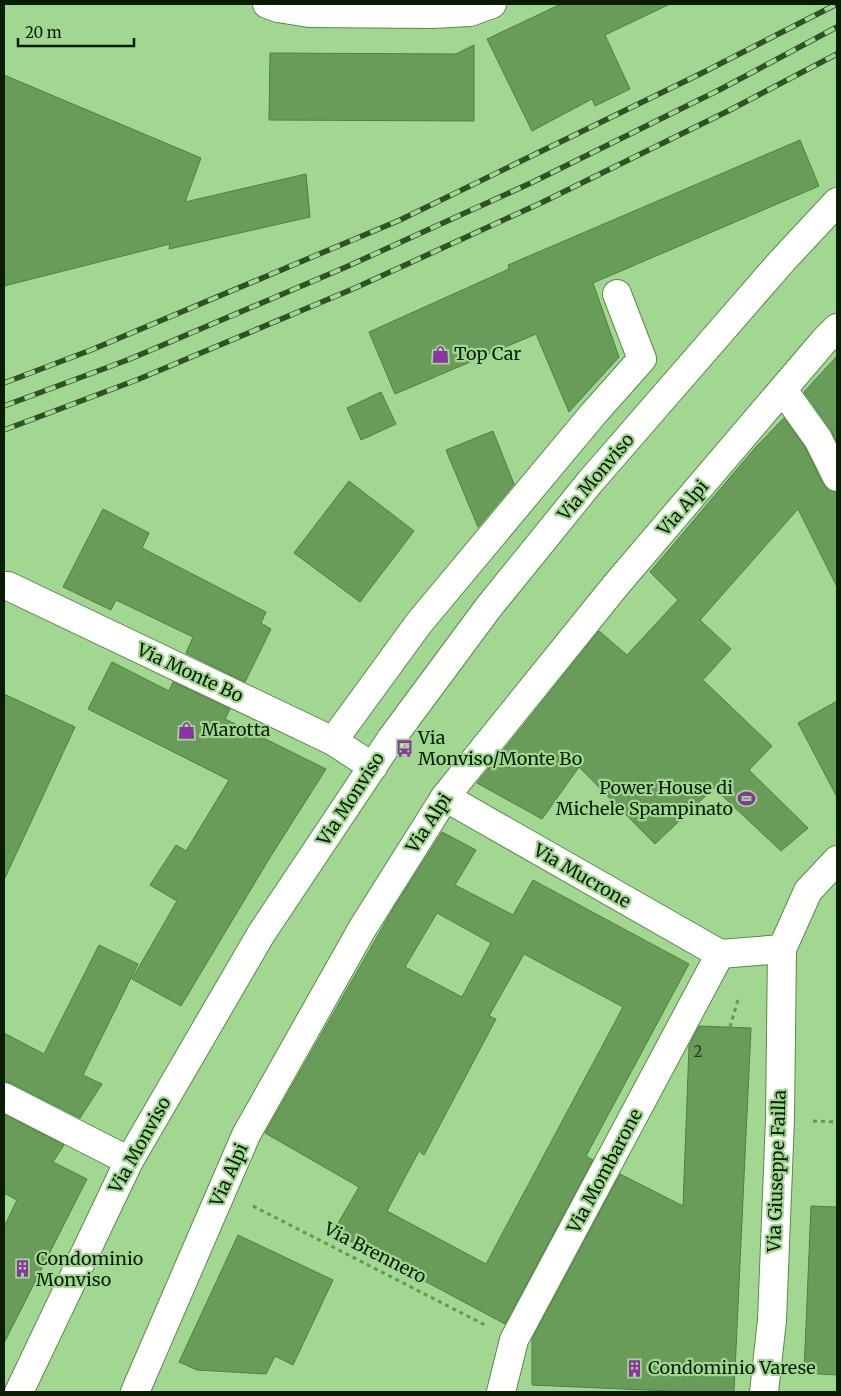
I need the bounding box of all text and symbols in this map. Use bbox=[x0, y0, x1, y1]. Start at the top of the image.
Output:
scale bar bbox=[18, 15, 134, 47]
text: 20 m bbox=[25, 23, 62, 42]
place label: Top Car bbox=[454, 342, 521, 365]
shop icon: Top Car bbox=[430, 344, 450, 364]
street label: Via Monviso bbox=[552, 428, 639, 526]
street label: Via Alpi bbox=[651, 475, 713, 541]
street label: Via Monte Bo bbox=[132, 637, 247, 707]
place label: Marotta bbox=[201, 718, 271, 741]
shop icon: Marotta bbox=[177, 720, 197, 740]
place label: Via Monviso/Monte Bo bbox=[417, 726, 582, 770]
bus stop icon: Via Monviso/Monte Bo bbox=[394, 738, 414, 758]
street label: Via Monviso bbox=[311, 748, 389, 851]
place label: Power House di Michele Spampinato bbox=[556, 776, 733, 820]
street label: Via Alpi bbox=[400, 788, 456, 858]
sports icon: Power House di Michele Spampinato bbox=[737, 788, 757, 808]
street label: Via Mucrone bbox=[529, 838, 635, 913]
house number: 2 bbox=[694, 1042, 703, 1061]
street label: Via Giuseppe Failla bbox=[762, 1089, 791, 1254]
street label: Via Monviso bbox=[103, 1092, 175, 1198]
street label: Via Mombarone bbox=[562, 1105, 647, 1238]
street label: Via Alpi bbox=[204, 1139, 253, 1211]
street label: Via Brennero bbox=[319, 1216, 430, 1288]
place label: Condominio Monviso bbox=[36, 1247, 143, 1291]
building icon: Condominio Monviso bbox=[12, 1259, 32, 1279]
place label: Condominio Varese bbox=[648, 1356, 816, 1379]
building icon: Condominio Varese bbox=[624, 1358, 644, 1378]

